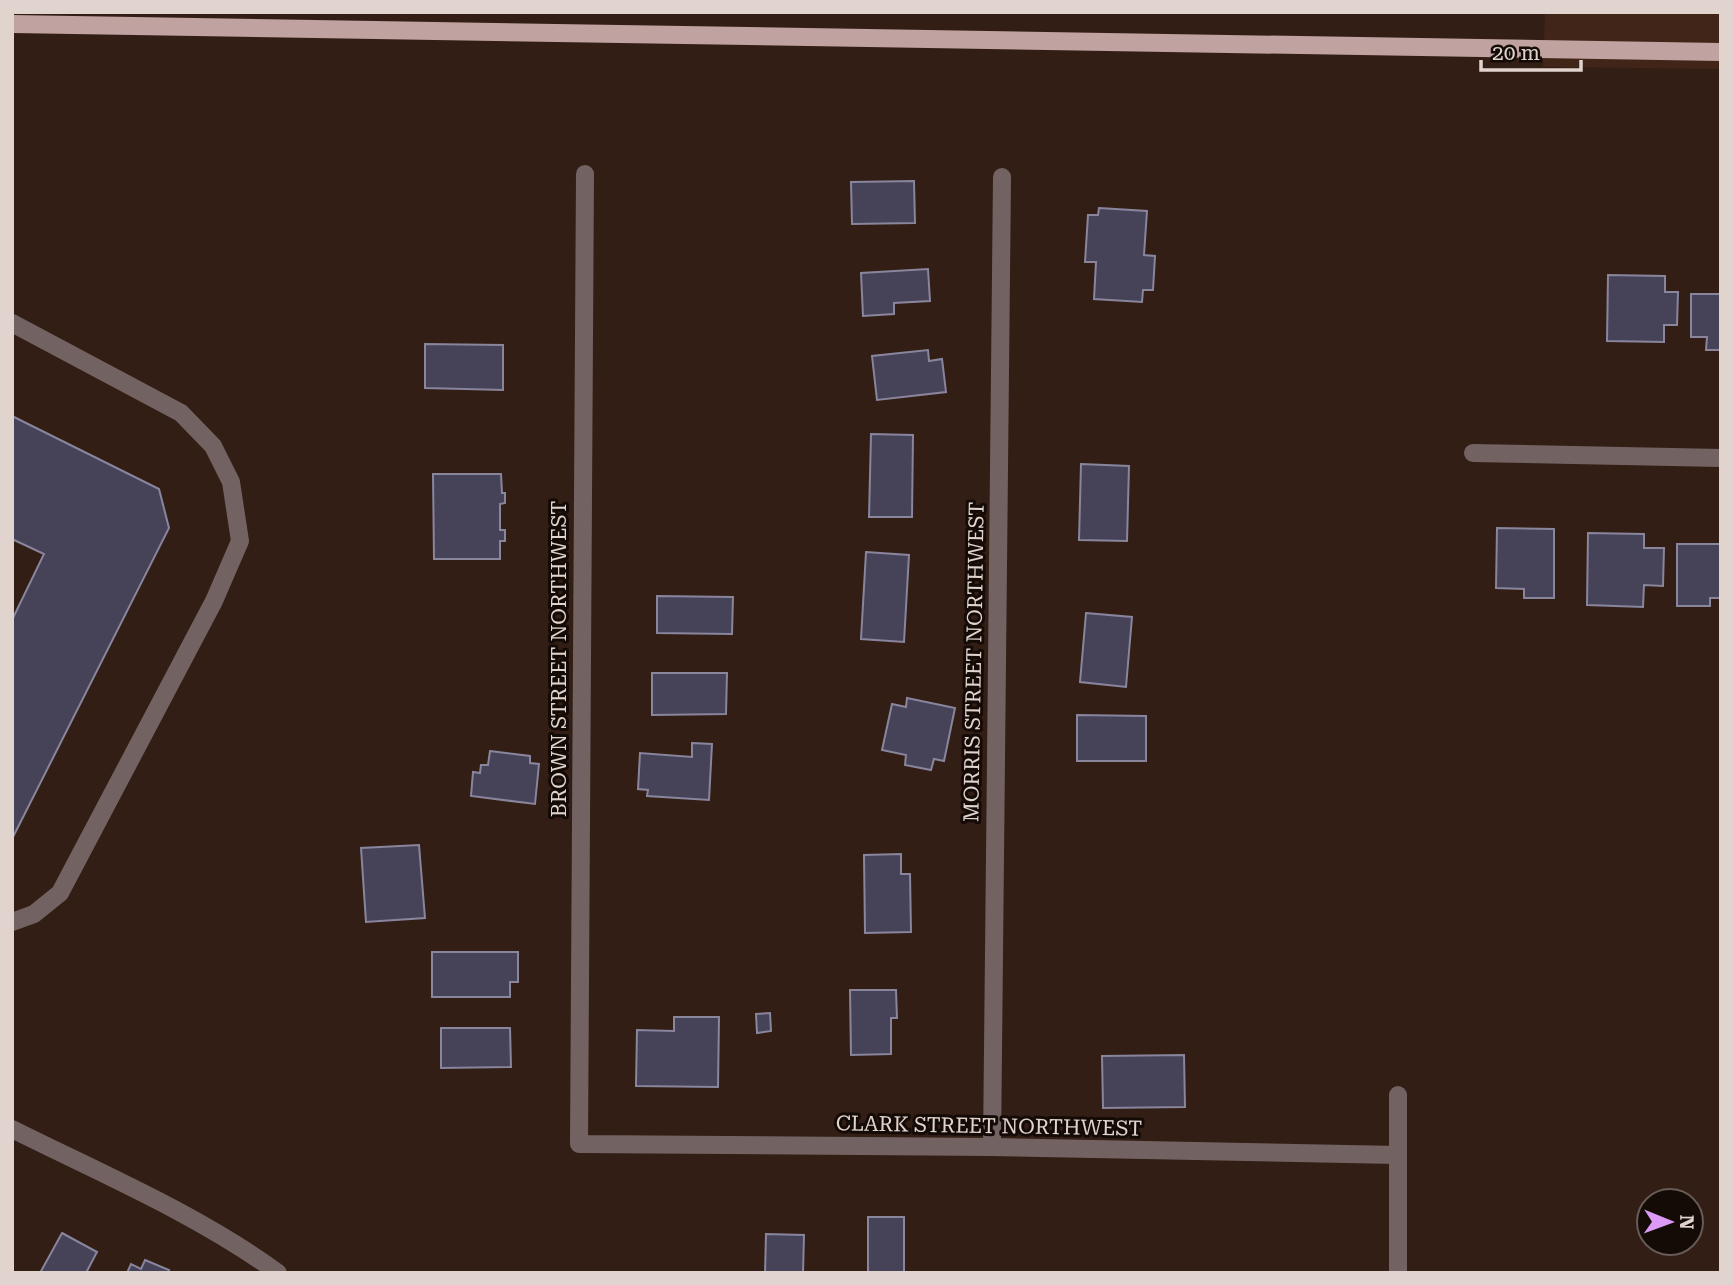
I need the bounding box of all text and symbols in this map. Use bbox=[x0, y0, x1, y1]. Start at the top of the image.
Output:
scale bar bbox=[1481, 28, 1581, 72]
text: 20 m bbox=[1492, 41, 1540, 65]
street label: BROWN STREET NORTHWEST bbox=[547, 501, 571, 817]
street label: MORRIS STREET NORTHWEST bbox=[959, 502, 989, 822]
street label: CLARK STREET NORTHWEST bbox=[836, 1111, 1142, 1141]
north arrow bbox=[1635, 1187, 1705, 1257]
text: N bbox=[1675, 1215, 1698, 1230]

